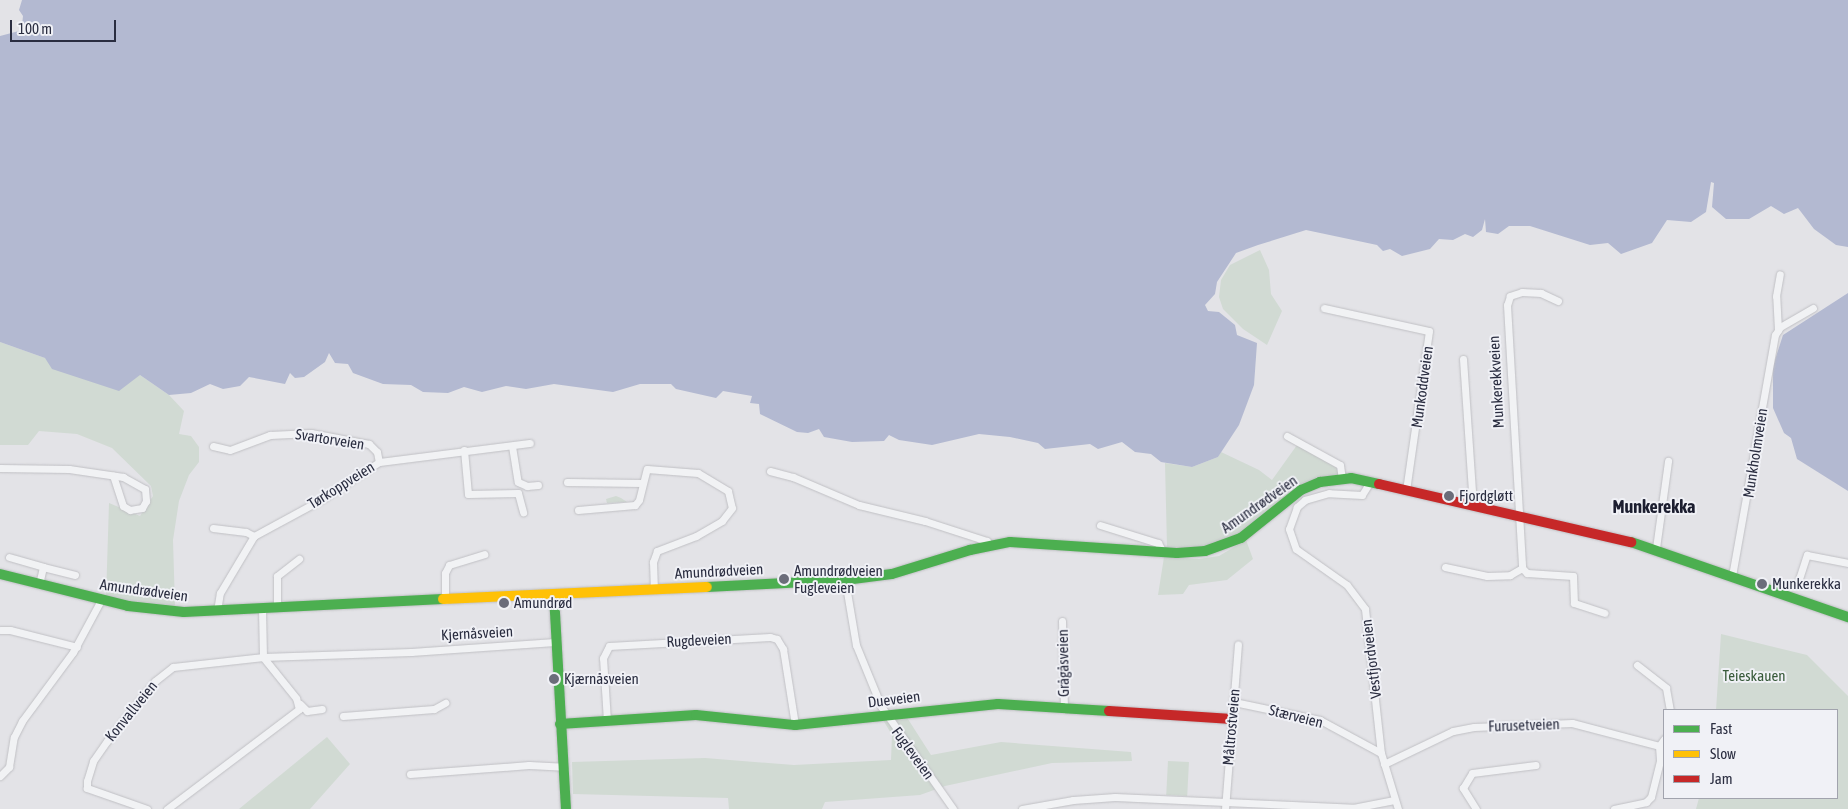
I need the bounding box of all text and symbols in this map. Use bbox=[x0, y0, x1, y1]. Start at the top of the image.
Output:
scale bar bbox=[12, 10, 119, 42]
text: 100 m bbox=[18, 20, 52, 37]
street label: Munkerekkveien bbox=[1485, 335, 1507, 429]
street label: Munkoddveien bbox=[1407, 345, 1437, 429]
street label: Munkholmveien bbox=[1739, 407, 1771, 499]
street label: Svartorveien bbox=[294, 425, 366, 453]
street label: Tørkoppveien bbox=[304, 458, 378, 512]
street label: Amundrødveien bbox=[1217, 471, 1301, 537]
place label: Fjordgløtt bbox=[1459, 487, 1513, 505]
marker: Fjordgløtt bbox=[1443, 490, 1455, 502]
district label: Munkerekka bbox=[1613, 496, 1695, 518]
street label: Amundrødveien bbox=[674, 560, 764, 582]
place label: Amundrødveien Fugleveien bbox=[794, 561, 883, 596]
marker: Amundrødveien Fugleveien bbox=[778, 573, 790, 585]
street label: Amundrødveien bbox=[99, 575, 189, 605]
place label: Munkerekka bbox=[1772, 575, 1841, 593]
marker: Munkerekka bbox=[1756, 578, 1768, 590]
place label: Amundrød bbox=[514, 594, 572, 612]
marker: Amundrød bbox=[498, 597, 510, 609]
street label: Vestfjordveien bbox=[1357, 618, 1385, 700]
street label: Kjernåsveien bbox=[441, 622, 513, 644]
street label: Rugdeveien bbox=[666, 629, 732, 651]
street label: Grågåsveien bbox=[1053, 629, 1073, 697]
park label: Teieskauen bbox=[1723, 667, 1785, 685]
place label: Kjærnåsveien bbox=[564, 670, 639, 688]
marker: Kjærnåsveien bbox=[548, 673, 560, 685]
street label: Konvallveien bbox=[101, 677, 161, 745]
street label: Dueveien bbox=[867, 687, 921, 711]
street label: Måltrostveien bbox=[1219, 688, 1243, 766]
street label: Stærveien bbox=[1267, 701, 1325, 731]
legend bbox=[1663, 709, 1838, 799]
street label: Furusetveien bbox=[1488, 715, 1560, 735]
text: Fast bbox=[1710, 720, 1732, 737]
street label: Fugleveien bbox=[888, 723, 938, 783]
text: Slow bbox=[1710, 745, 1736, 762]
text: Jam bbox=[1710, 770, 1733, 787]

